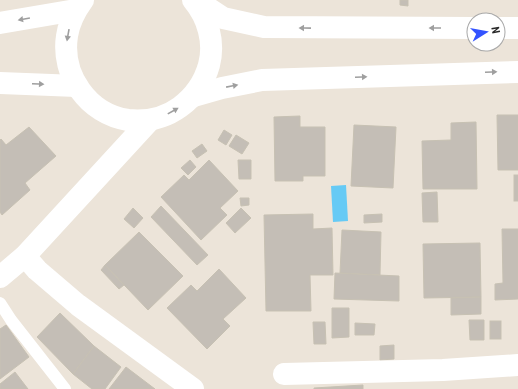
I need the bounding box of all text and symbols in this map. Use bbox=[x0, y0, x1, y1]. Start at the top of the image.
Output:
north arrow bbox=[466, 12, 506, 52]
one-way arrow bbox=[18, 16, 30, 22]
one-way arrow bbox=[299, 24, 311, 31]
one-way arrow bbox=[428, 25, 441, 31]
text: N bbox=[488, 26, 502, 35]
one-way arrow bbox=[64, 29, 70, 41]
one-way arrow bbox=[485, 69, 497, 76]
one-way arrow bbox=[355, 74, 368, 80]
one-way arrow bbox=[32, 81, 44, 88]
one-way arrow bbox=[226, 83, 238, 89]
one-way arrow bbox=[167, 108, 179, 115]

